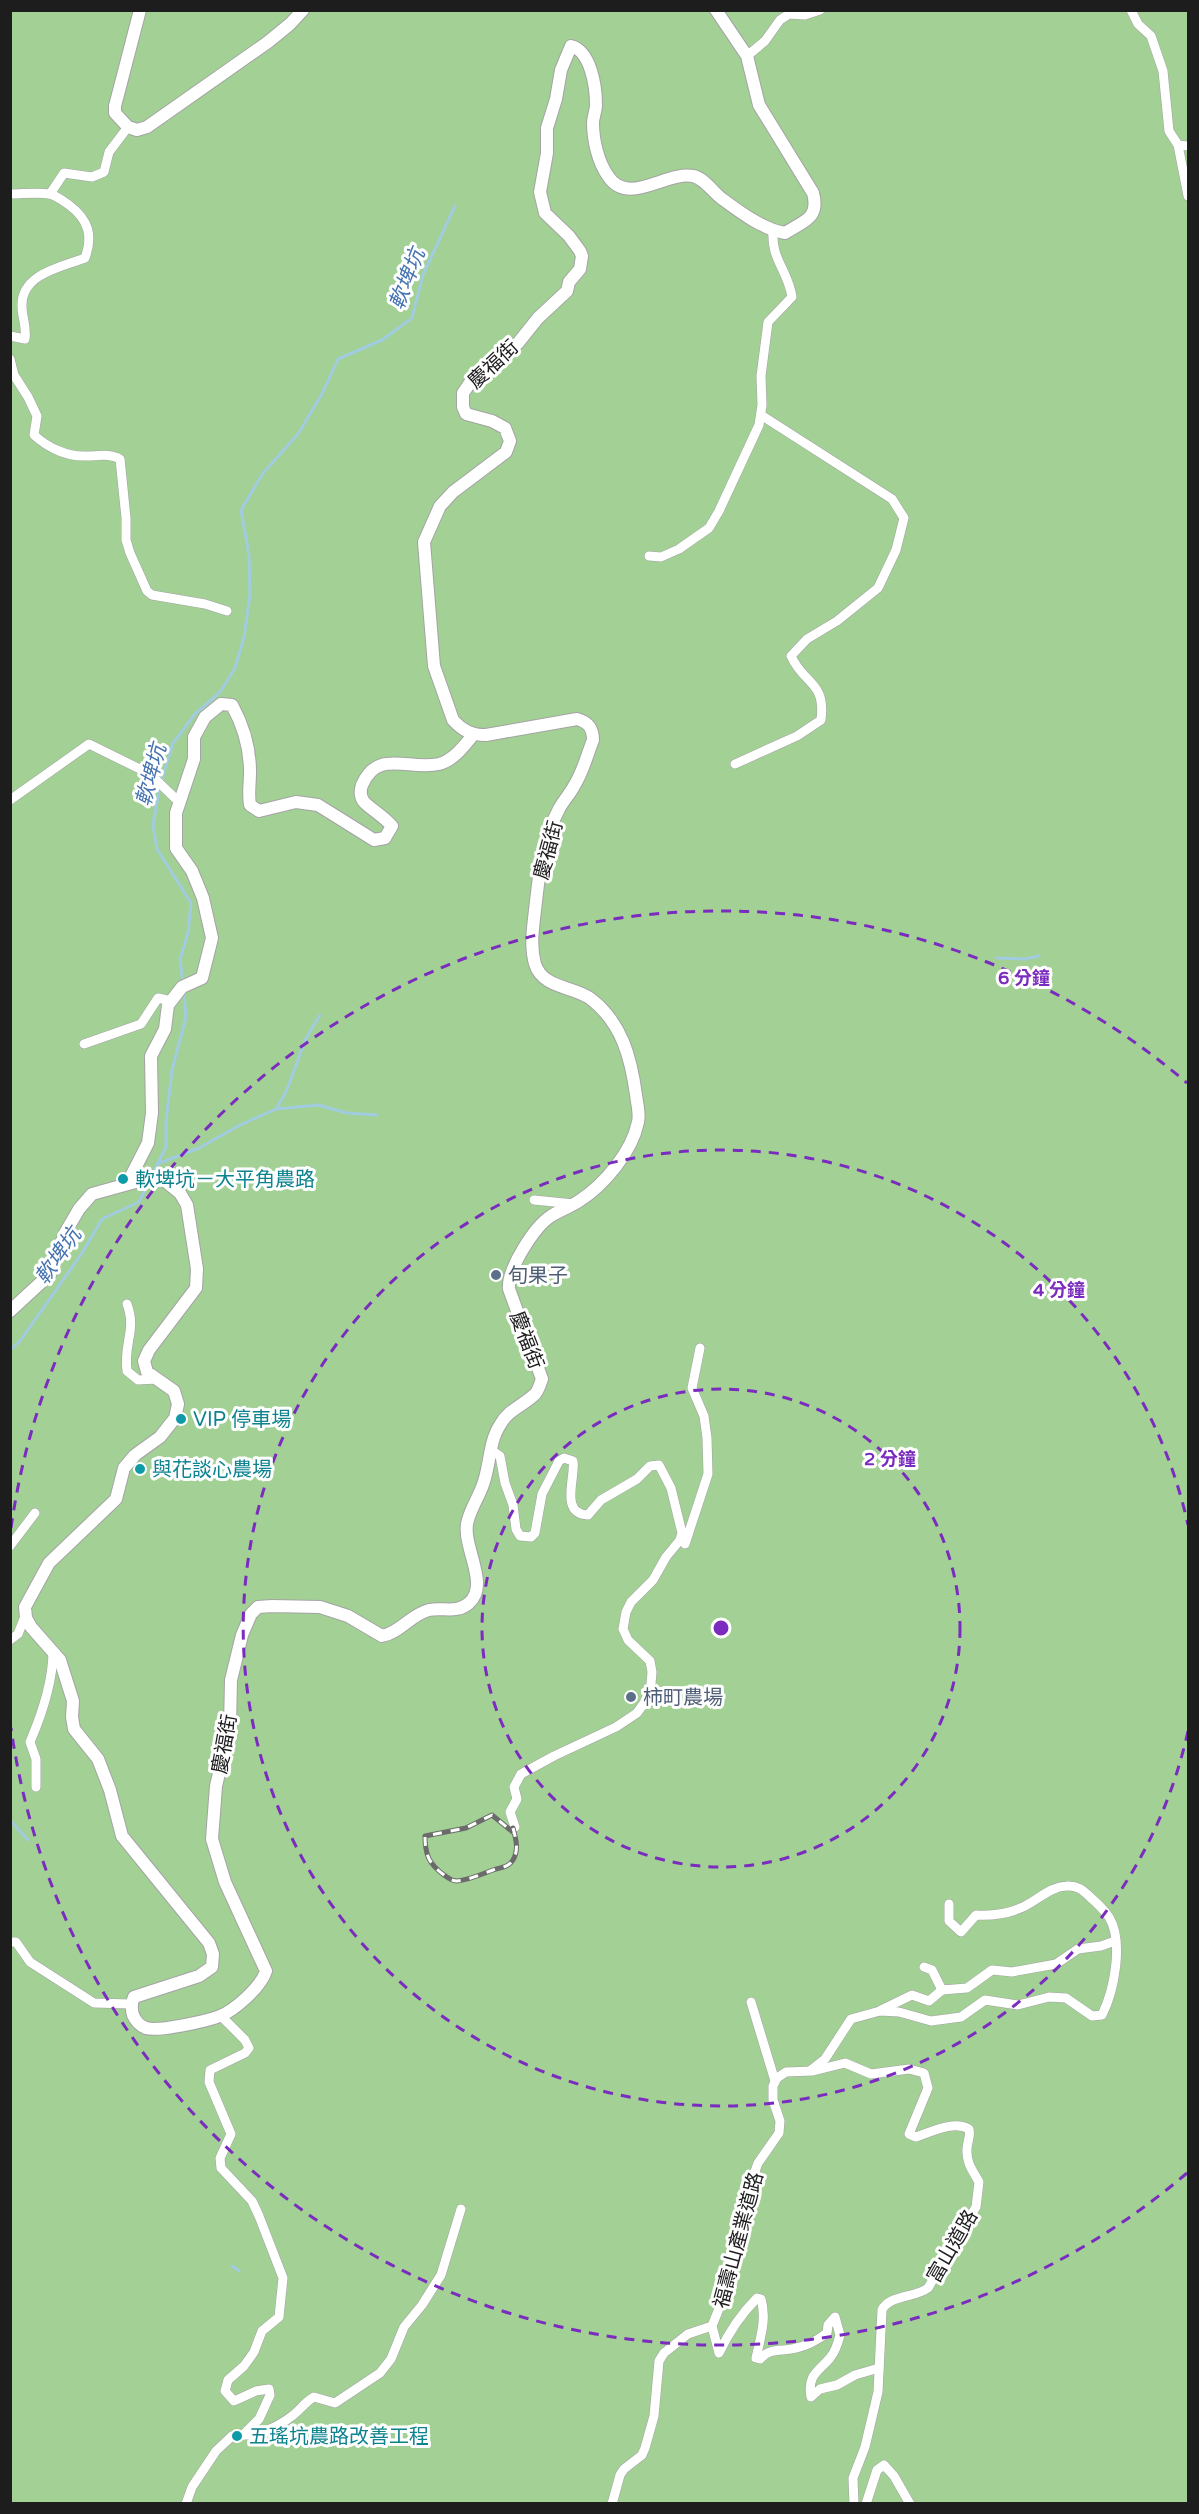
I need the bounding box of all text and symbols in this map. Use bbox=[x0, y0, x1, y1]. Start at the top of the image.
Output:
water label: 軟埤坑 bbox=[385, 242, 432, 313]
street label: 慶福街 bbox=[464, 335, 524, 394]
water label: 軟埤坑 bbox=[131, 739, 172, 809]
street label: 慶福街 bbox=[530, 818, 568, 882]
text: 6 分鐘 bbox=[998, 967, 1050, 989]
place label: 軟埤坑－大平角農路 bbox=[135, 1168, 315, 1192]
marker: 軟埤坑－大平角農路 bbox=[116, 1172, 130, 1186]
water label: 軟埤坑 bbox=[30, 1221, 88, 1289]
place label: 旬果子 bbox=[508, 1264, 568, 1288]
marker: 旬果子 bbox=[489, 1268, 503, 1282]
text: 4 分鐘 bbox=[1033, 1279, 1085, 1301]
street label: 慶福街 bbox=[504, 1308, 548, 1373]
place label: VIP 停車場 bbox=[193, 1408, 291, 1432]
marker: VIP 停車場 bbox=[174, 1412, 188, 1426]
text: 2 分鐘 bbox=[864, 1448, 916, 1470]
place label: 與花談心農場 bbox=[152, 1458, 272, 1482]
marker: 與花談心農場 bbox=[133, 1462, 147, 1476]
centre of rings bbox=[711, 1618, 731, 1638]
place label: 柿町農場 bbox=[643, 1686, 723, 1710]
marker: 柿町農場 bbox=[624, 1690, 638, 1704]
street label: 慶福街 bbox=[208, 1713, 242, 1776]
street label: 福壽山產業道路 bbox=[709, 2170, 769, 2311]
street label: 富山道路 bbox=[922, 2206, 983, 2287]
place label: 五瑤坑農路改善工程 bbox=[249, 2425, 429, 2449]
marker: 五瑤坑農路改善工程 bbox=[230, 2429, 244, 2443]

